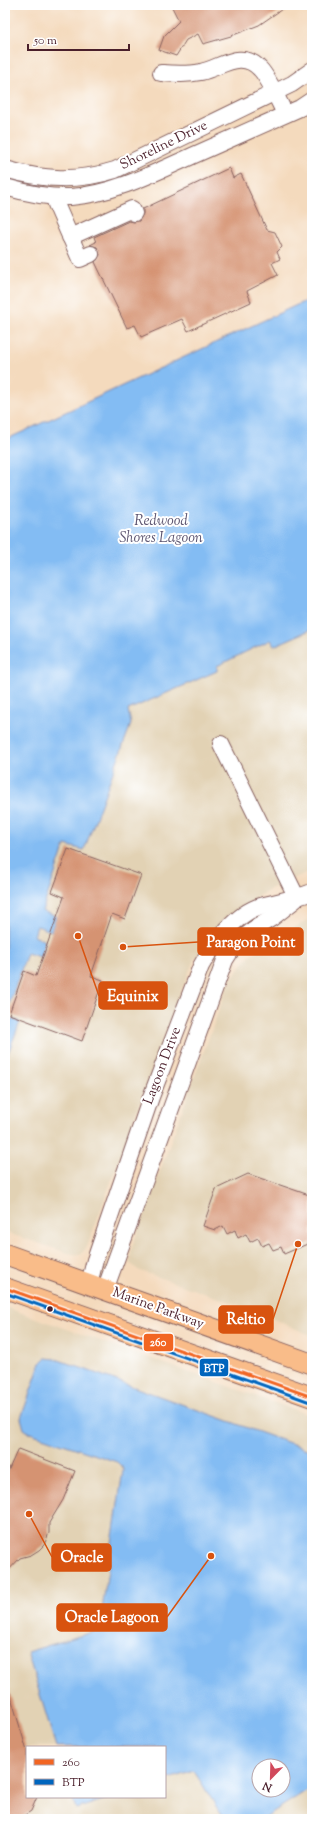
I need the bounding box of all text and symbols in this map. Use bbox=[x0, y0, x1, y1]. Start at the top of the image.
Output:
scale bar bbox=[28, 26, 129, 52]
text: 50 m bbox=[33, 32, 57, 50]
street label: Shoreline Drive bbox=[117, 116, 211, 176]
water label: Redwood Shores Lagoon bbox=[119, 511, 203, 549]
callout: Paragon Point bbox=[198, 928, 303, 955]
text: Paragon Point bbox=[207, 933, 296, 954]
callout: Equinix bbox=[99, 982, 167, 1009]
text: Equinix bbox=[107, 987, 160, 1008]
street label: Lagoon Drive bbox=[139, 1024, 187, 1108]
street label: Marine Parkway bbox=[109, 1283, 207, 1335]
unlabelled marker bbox=[45, 1304, 55, 1314]
callout: Reltio bbox=[219, 1306, 273, 1333]
text: Reltio bbox=[227, 1310, 265, 1331]
line badge: 260 bbox=[143, 1333, 174, 1352]
text: 260 bbox=[150, 1335, 166, 1351]
line badge: BTP bbox=[199, 1358, 229, 1377]
text: BTP bbox=[203, 1361, 225, 1377]
callout: Oracle bbox=[52, 1544, 111, 1571]
text: Oracle bbox=[61, 1548, 103, 1569]
callout: Oracle Lagoon bbox=[57, 1604, 167, 1631]
text: Oracle Lagoon bbox=[65, 1608, 159, 1629]
legend bbox=[26, 1746, 166, 1798]
text: 260 bbox=[62, 1754, 80, 1772]
north arrow bbox=[251, 1758, 291, 1798]
text: BTP bbox=[62, 1774, 85, 1792]
text: N bbox=[260, 1777, 276, 1796]

